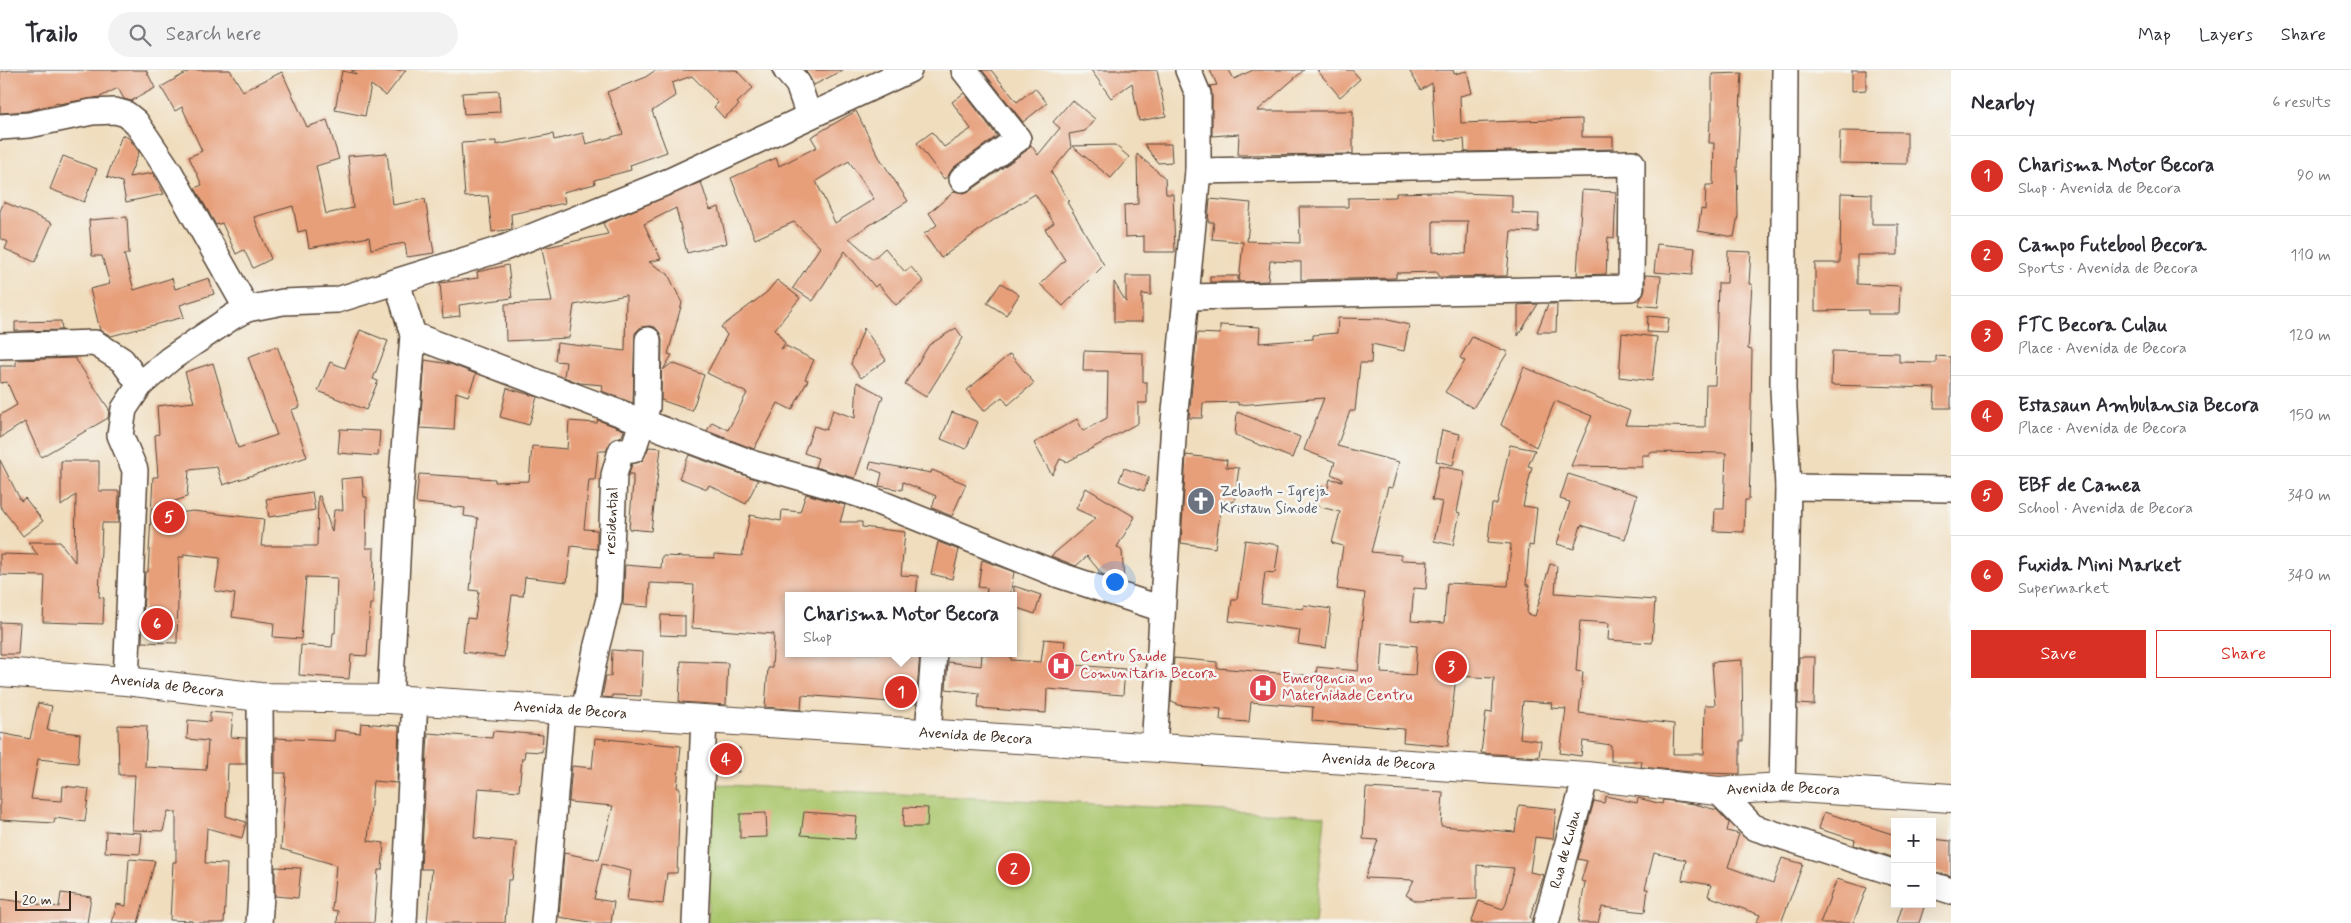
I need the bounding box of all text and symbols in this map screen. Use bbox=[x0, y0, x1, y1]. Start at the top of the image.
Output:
search box bbox=[108, 12, 458, 57]
text: Trailo bbox=[25, 19, 78, 50]
icon: search bbox=[126, 21, 154, 49]
text: Search here bbox=[166, 22, 261, 47]
text: Map bbox=[2138, 23, 2171, 47]
text: Layers bbox=[2199, 23, 2253, 47]
text: Share bbox=[2281, 23, 2326, 47]
text: Nearby bbox=[1971, 89, 2035, 117]
text: 6 results bbox=[2272, 92, 2331, 113]
text: Charisma Motor Becora bbox=[2018, 153, 2214, 178]
text: 1 bbox=[1983, 165, 1991, 186]
text: 90 m bbox=[2297, 165, 2331, 186]
text: Shop · Avenida de Becora bbox=[2018, 178, 2181, 199]
text: Campo Futebool Becora bbox=[2018, 233, 2206, 258]
text: 2 bbox=[1983, 245, 1991, 266]
text: 110 m bbox=[2290, 245, 2331, 266]
text: Sports · Avenida de Becora bbox=[2018, 258, 2198, 279]
text: FTC Becora Culau bbox=[2018, 313, 2168, 338]
text: 3 bbox=[1983, 325, 1991, 346]
text: 120 m bbox=[2289, 325, 2331, 346]
text: Place · Avenida de Becora bbox=[2018, 338, 2187, 359]
text: Estasaun Ambulansia Becora bbox=[2018, 393, 2259, 418]
text: 4 bbox=[1982, 405, 1992, 426]
text: 150 m bbox=[2289, 405, 2331, 426]
text: Place · Avenida de Becora bbox=[2018, 418, 2187, 439]
text: EBF de Camea bbox=[2018, 473, 2141, 498]
place label: Zebaoth - Igreja Kristaun Sinode bbox=[1220, 482, 1329, 519]
text: 5 bbox=[1982, 485, 1992, 506]
text: 340 m bbox=[2287, 485, 2331, 506]
church icon: Zebaoth - Igreja Kristaun Sinode bbox=[1186, 486, 1216, 516]
street label: residential bbox=[601, 487, 624, 555]
pin: 5 bbox=[153, 498, 185, 536]
text: School · Avenida de Becora bbox=[2018, 498, 2193, 519]
text: Fuxida Mini Market bbox=[2018, 553, 2182, 578]
text: 6 bbox=[1983, 565, 1991, 586]
text: 340 m bbox=[2287, 565, 2331, 586]
your location bbox=[1102, 569, 1128, 595]
text: Supermarket bbox=[2018, 578, 2109, 599]
popup bbox=[785, 592, 1017, 657]
text: Charisma Motor Becora bbox=[803, 602, 999, 627]
pin: 6 bbox=[141, 605, 173, 643]
text: Shop bbox=[803, 627, 832, 648]
button: Save bbox=[1971, 630, 2146, 678]
button: Share bbox=[2156, 630, 2331, 678]
place label: Centru Saude Comunitaria Becora bbox=[1080, 647, 1218, 684]
pin: 3 bbox=[1435, 648, 1467, 686]
hospital icon: Centru Saude Comunitaria Becora bbox=[1046, 651, 1076, 681]
place label: Emergencia no Maternidade Centru bbox=[1282, 669, 1413, 706]
street label: Avenida de Becora bbox=[110, 670, 225, 703]
pin: 1 bbox=[885, 673, 917, 711]
hospital icon: Emergencia no Maternidade Centru bbox=[1248, 673, 1278, 703]
street label: Avenida de Becora bbox=[513, 697, 628, 724]
street label: Avenida de Becora bbox=[918, 723, 1033, 750]
pin: 4 bbox=[710, 740, 742, 778]
street label: Avenida de Becora bbox=[1321, 748, 1436, 776]
street label: Avenida de Becora bbox=[1726, 777, 1841, 801]
street label: Rua de Kulau bbox=[1546, 808, 1586, 891]
map controls bbox=[1891, 818, 1936, 908]
button: + bbox=[1891, 818, 1936, 863]
pin: 2 bbox=[998, 850, 1030, 888]
button: − bbox=[1891, 863, 1936, 908]
scale bar bbox=[15, 888, 71, 911]
text: 20 m bbox=[22, 891, 52, 909]

